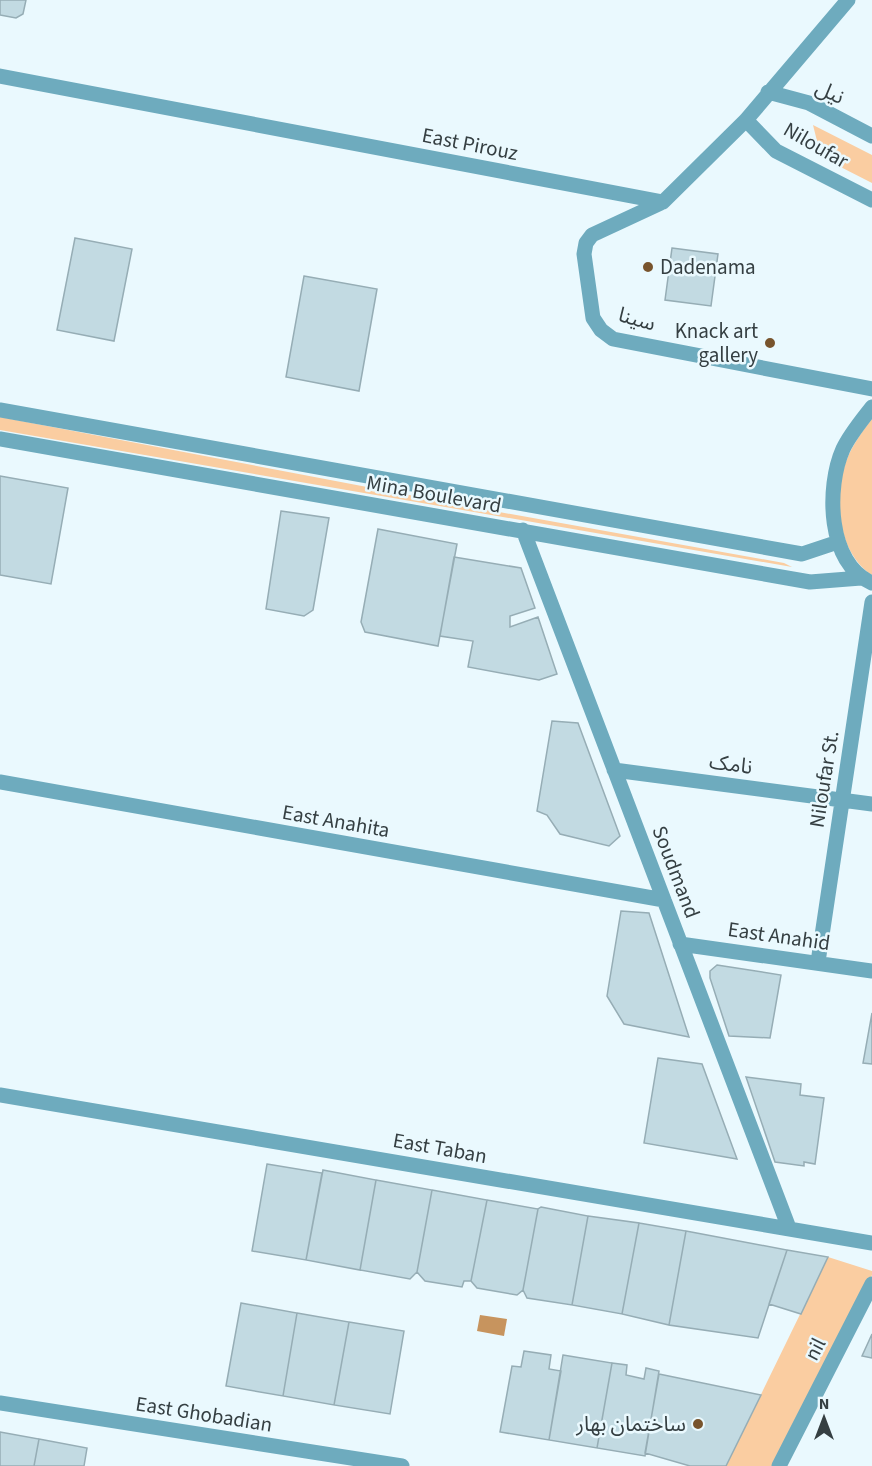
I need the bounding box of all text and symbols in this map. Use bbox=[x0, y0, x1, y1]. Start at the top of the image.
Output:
street label: نیل bbox=[811, 72, 849, 112]
street label: Niloufar bbox=[778, 114, 855, 176]
street label: East Pirouz bbox=[419, 120, 521, 168]
place label: Dadenama bbox=[660, 252, 756, 282]
marker: Dadenama bbox=[641, 260, 655, 274]
street label: سینا bbox=[615, 299, 659, 339]
place label: Knack art gallery bbox=[675, 316, 758, 370]
marker: Knack art gallery bbox=[763, 336, 777, 350]
street label: Mina Boulevard bbox=[364, 467, 504, 521]
street label: Niloufar St. bbox=[802, 728, 846, 830]
street label: نامک bbox=[707, 746, 755, 782]
street label: East Anahita bbox=[280, 797, 392, 845]
street label: Soudmand bbox=[645, 821, 707, 923]
street label: East Anahid bbox=[726, 914, 832, 958]
street label: East Taban bbox=[391, 1125, 489, 1171]
street label: nil bbox=[797, 1332, 833, 1366]
street label: East Ghobadian bbox=[134, 1388, 274, 1440]
north arrow bbox=[794, 1388, 854, 1448]
text: N bbox=[819, 1393, 829, 1415]
place label: ساختمان بهار bbox=[575, 1409, 686, 1439]
marker: ساختمان بهار bbox=[691, 1417, 705, 1431]

